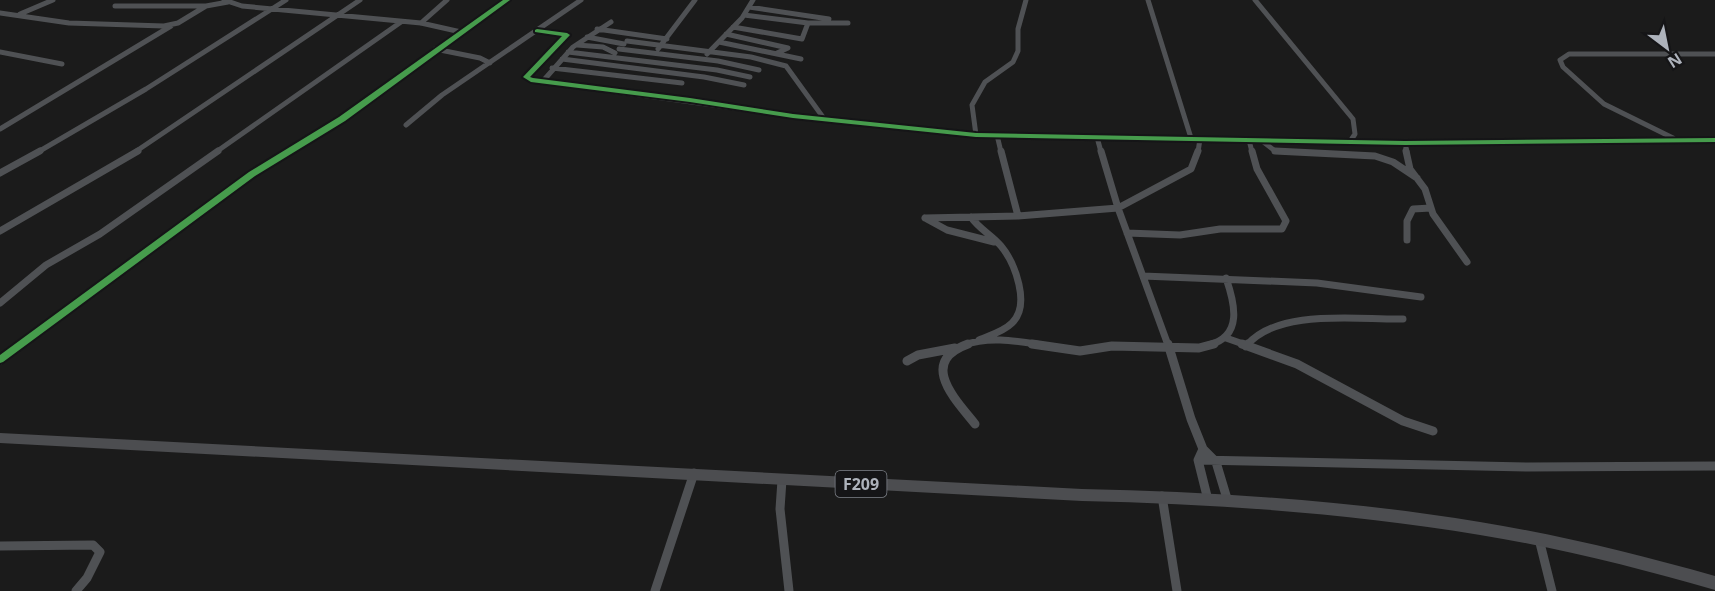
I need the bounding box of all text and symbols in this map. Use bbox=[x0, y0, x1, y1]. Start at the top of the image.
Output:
north arrow bbox=[1637, 18, 1697, 78]
text: N bbox=[1664, 48, 1686, 73]
road number: F209 bbox=[836, 471, 886, 497]

